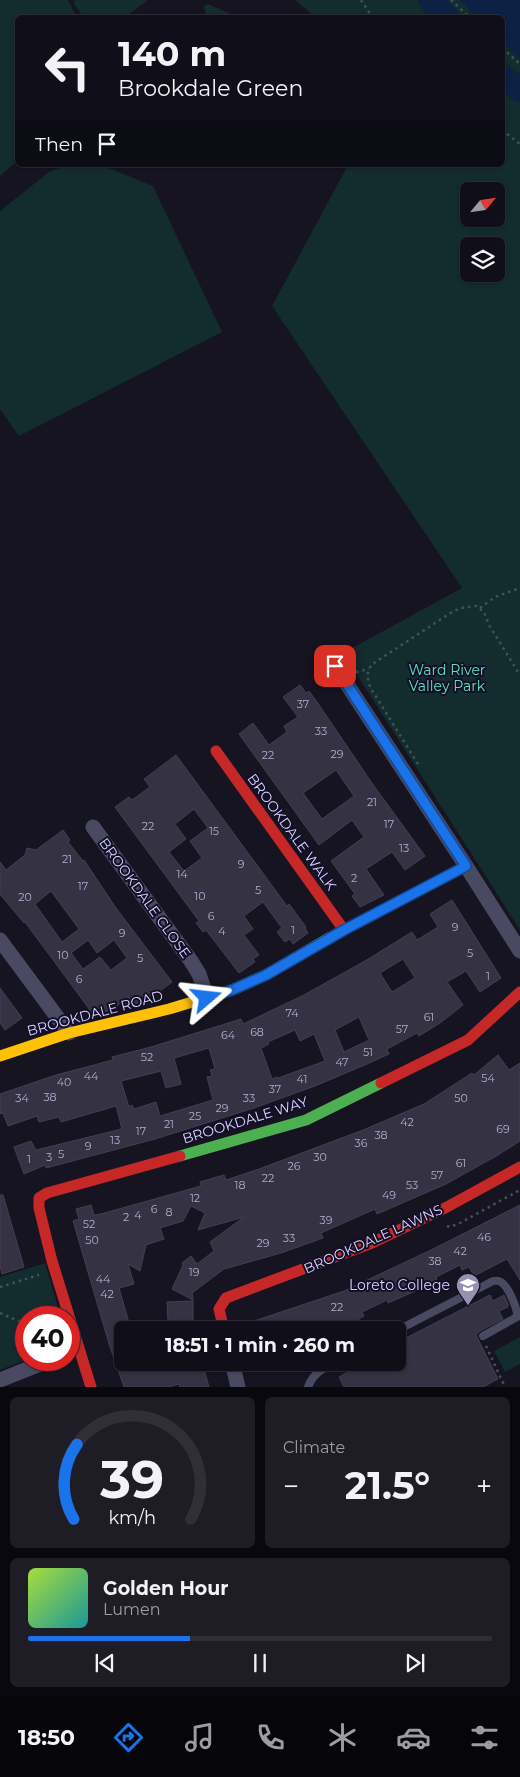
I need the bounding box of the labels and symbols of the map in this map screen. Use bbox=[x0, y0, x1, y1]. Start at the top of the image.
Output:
north arrow bbox=[460, 182, 505, 228]
pin bbox=[314, 645, 356, 687]
park label: Ward River Valley Park bbox=[409, 661, 486, 695]
house number: 37 bbox=[297, 697, 309, 711]
house number: 33 bbox=[315, 724, 327, 738]
house number: 29 bbox=[331, 747, 344, 761]
house number: 22 bbox=[262, 748, 274, 762]
street label: BROOKDALE WALK bbox=[244, 770, 340, 894]
house number: 21 bbox=[367, 795, 377, 809]
house number: 17 bbox=[384, 817, 394, 831]
house number: 22 bbox=[142, 819, 154, 833]
house number: 15 bbox=[209, 824, 219, 838]
street label: BROOKDALE CLOSE bbox=[95, 834, 195, 962]
house number: 13 bbox=[399, 841, 409, 855]
house number: 21 bbox=[62, 852, 72, 866]
house number: 9 bbox=[238, 857, 245, 871]
house number: 14 bbox=[176, 867, 188, 881]
house number: 2 bbox=[351, 871, 357, 885]
house number: 17 bbox=[78, 879, 88, 893]
house number: 5 bbox=[255, 883, 261, 897]
house number: 10 bbox=[194, 889, 206, 903]
house number: 20 bbox=[18, 890, 32, 904]
house number: 6 bbox=[208, 909, 215, 923]
house number: 9 bbox=[452, 920, 459, 934]
house number: 1 bbox=[291, 923, 295, 937]
house number: 4 bbox=[218, 924, 226, 938]
house number: 9 bbox=[119, 926, 126, 940]
house number: 5 bbox=[467, 946, 473, 960]
house number: 10 bbox=[57, 948, 69, 962]
house number: 5 bbox=[137, 951, 143, 965]
house number: 1 bbox=[486, 969, 490, 983]
position arrow bbox=[180, 971, 232, 1023]
house number: 6 bbox=[76, 972, 83, 986]
street label: BROOKDALE ROAD bbox=[25, 986, 165, 1040]
house number: 74 bbox=[285, 1006, 299, 1020]
house number: 61 bbox=[424, 1010, 434, 1024]
house number: 57 bbox=[396, 1022, 408, 1036]
house number: 68 bbox=[250, 1025, 264, 1039]
house number: 64 bbox=[221, 1028, 236, 1042]
house number: 51 bbox=[363, 1045, 373, 1059]
house number: 52 bbox=[141, 1050, 153, 1064]
house number: 47 bbox=[335, 1055, 349, 1069]
house number: 44 bbox=[84, 1069, 99, 1083]
house number: 54 bbox=[481, 1071, 495, 1085]
house number: 41 bbox=[297, 1072, 307, 1086]
house number: 40 bbox=[57, 1075, 71, 1089]
house number: 37 bbox=[269, 1082, 281, 1096]
house number: 38 bbox=[43, 1090, 57, 1104]
house number: 34 bbox=[15, 1091, 29, 1105]
house number: 33 bbox=[243, 1091, 255, 1105]
house number: 50 bbox=[454, 1091, 468, 1105]
street label: BROOKDALE WAY bbox=[180, 1092, 310, 1148]
house number: 29 bbox=[216, 1101, 229, 1115]
house number: 25 bbox=[189, 1109, 201, 1123]
house number: 42 bbox=[400, 1115, 414, 1129]
house number: 21 bbox=[164, 1117, 174, 1131]
house number: 69 bbox=[496, 1122, 510, 1136]
house number: 17 bbox=[136, 1124, 146, 1138]
house number: 38 bbox=[374, 1128, 388, 1142]
house number: 13 bbox=[110, 1133, 120, 1147]
house number: 36 bbox=[355, 1136, 368, 1150]
house number: 9 bbox=[85, 1139, 92, 1153]
house number: 5 bbox=[58, 1147, 64, 1161]
house number: 3 bbox=[46, 1150, 52, 1164]
house number: 30 bbox=[313, 1150, 327, 1164]
house number: 1 bbox=[27, 1152, 31, 1166]
house number: 61 bbox=[456, 1156, 466, 1170]
house number: 26 bbox=[288, 1159, 301, 1173]
house number: 57 bbox=[431, 1168, 443, 1182]
house number: 22 bbox=[262, 1171, 274, 1185]
house number: 18 bbox=[235, 1178, 246, 1192]
house number: 53 bbox=[406, 1178, 418, 1192]
house number: 49 bbox=[382, 1188, 396, 1202]
house number: 12 bbox=[190, 1191, 200, 1205]
street label: BROOKDALE LAWNS bbox=[301, 1200, 445, 1278]
house number: 6 bbox=[151, 1202, 158, 1216]
house number: 8 bbox=[165, 1205, 173, 1219]
house number: 4 bbox=[134, 1208, 142, 1222]
house number: 2 bbox=[123, 1210, 129, 1224]
house number: 39 bbox=[320, 1213, 333, 1227]
house number: 52 bbox=[83, 1217, 95, 1231]
house number: 46 bbox=[477, 1230, 491, 1244]
house number: 33 bbox=[283, 1231, 295, 1245]
house number: 50 bbox=[85, 1233, 99, 1247]
house number: 29 bbox=[257, 1236, 270, 1250]
house number: 42 bbox=[453, 1244, 467, 1258]
house number: 38 bbox=[428, 1254, 442, 1268]
house number: 19 bbox=[189, 1265, 200, 1279]
house number: 44 bbox=[96, 1272, 111, 1286]
school or university icon: Loreto College bbox=[455, 1272, 481, 1306]
place label: Loreto College bbox=[349, 1276, 450, 1294]
house number: 42 bbox=[100, 1287, 114, 1301]
house number: 22 bbox=[331, 1300, 343, 1314]
speed limit sign: 40 bbox=[15, 1306, 80, 1371]

